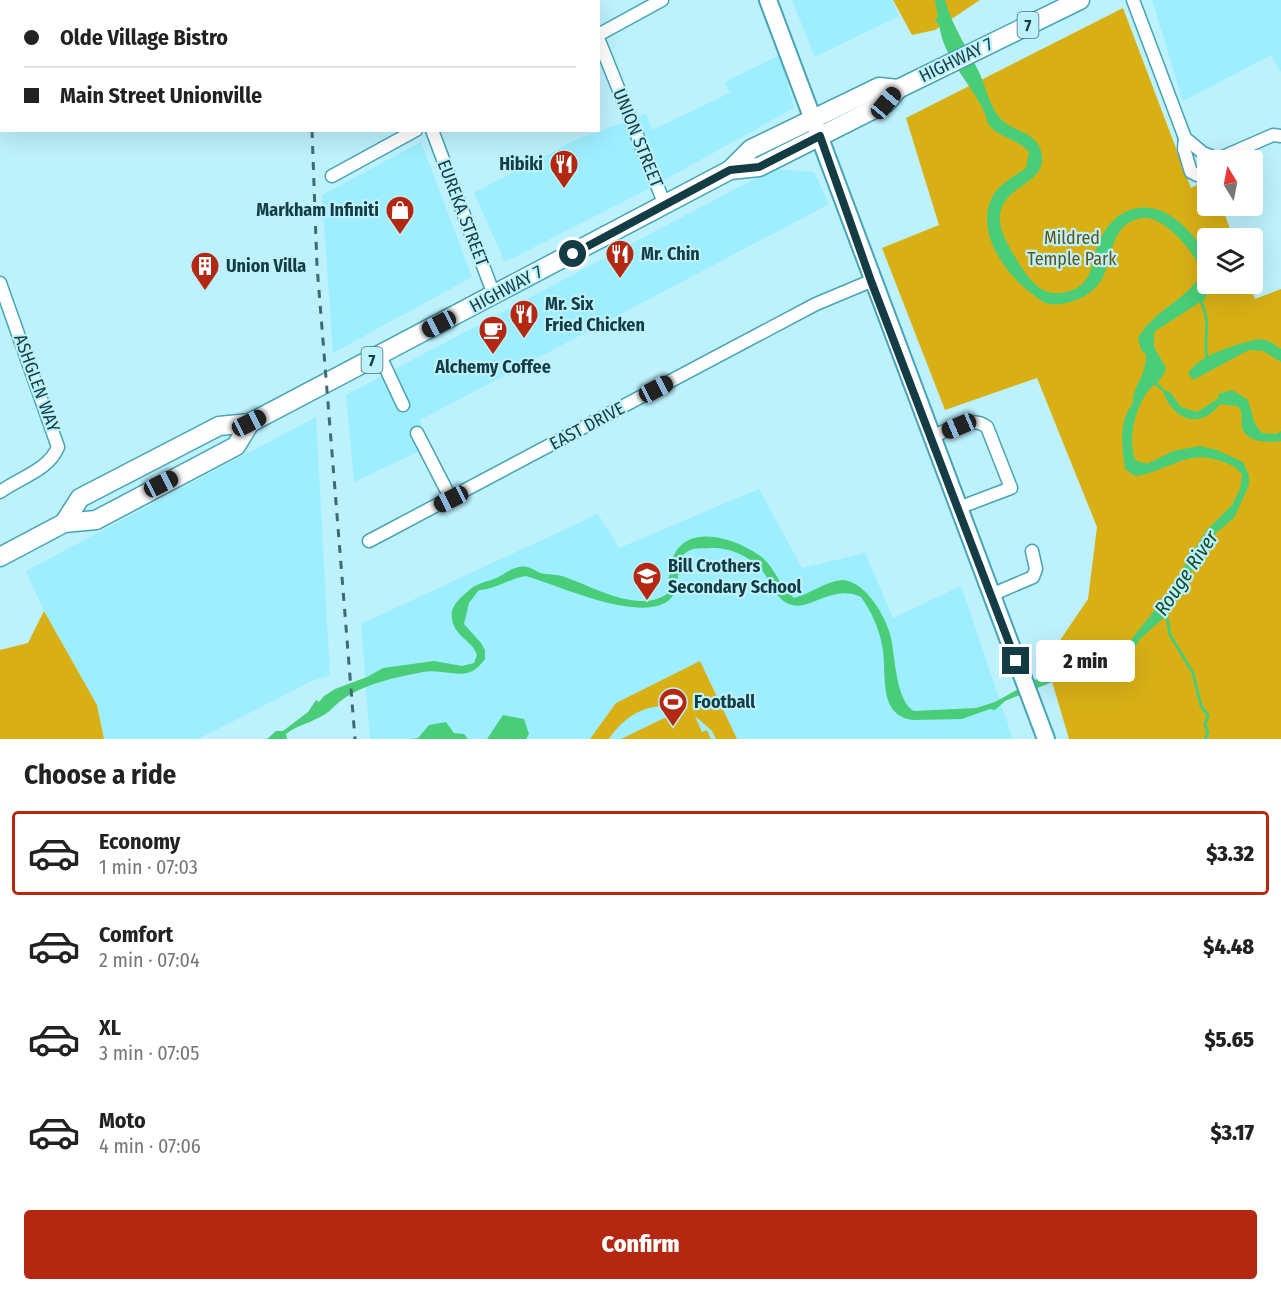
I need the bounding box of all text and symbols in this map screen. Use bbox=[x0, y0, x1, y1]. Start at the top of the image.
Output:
road number: 7 bbox=[1018, 12, 1038, 38]
text: Olde Village Bistro bbox=[60, 24, 228, 51]
street label: HIGHWAY 7 bbox=[915, 33, 997, 87]
text: Main Street Unionville bbox=[60, 82, 262, 109]
car bbox=[868, 83, 904, 123]
street label: UNION STREET bbox=[608, 85, 668, 191]
restaurant icon: Hibiki bbox=[548, 148, 580, 190]
north arrow bbox=[1197, 150, 1263, 216]
map controls bbox=[1197, 150, 1263, 294]
place label: Hibiki bbox=[499, 153, 543, 175]
street label: EUREKA STREET bbox=[433, 157, 494, 270]
shop icon: Markham Infiniti bbox=[384, 194, 416, 236]
place label: Markham Infiniti bbox=[256, 199, 379, 221]
park label: Mildred Temple Park bbox=[1027, 227, 1117, 270]
button: layers bbox=[1197, 228, 1263, 294]
restaurant icon: Mr. Chin bbox=[604, 238, 636, 280]
route start bbox=[559, 240, 586, 267]
place label: Mr. Chin bbox=[641, 243, 700, 265]
building icon: Union Villa bbox=[189, 250, 221, 292]
place label: Union Villa bbox=[226, 255, 306, 277]
street label: HIGHWAY 7 bbox=[466, 261, 546, 317]
place label: Mr. Six Fried Chicken bbox=[545, 293, 645, 336]
restaurant icon: Mr. Six Fried Chicken bbox=[508, 298, 540, 340]
car bbox=[419, 308, 459, 340]
cafe icon: Alchemy Coffee bbox=[477, 314, 509, 356]
street label: ASHGLEN WAY bbox=[9, 331, 65, 435]
road number: 7 bbox=[362, 347, 382, 373]
place label: Alchemy Coffee bbox=[434, 356, 551, 378]
car bbox=[636, 373, 676, 405]
street label: EAST DRIVE bbox=[546, 397, 628, 455]
car bbox=[229, 407, 269, 439]
car bbox=[939, 411, 979, 441]
car bbox=[141, 468, 181, 500]
car bbox=[431, 483, 471, 515]
water label: Rouge River bbox=[1149, 525, 1224, 620]
place label: Bill Crothers Secondary School bbox=[668, 555, 802, 598]
school or university icon: Bill Crothers Secondary School bbox=[631, 560, 663, 602]
callout: 2 min bbox=[1037, 640, 1136, 682]
route end bbox=[1002, 647, 1029, 674]
text: 2 min bbox=[1063, 649, 1108, 673]
sports icon: Football bbox=[657, 686, 689, 728]
place label: Football bbox=[694, 691, 755, 713]
text: Choose a ride bbox=[24, 759, 176, 791]
icon: car bbox=[27, 826, 81, 880]
text: Economy bbox=[99, 828, 180, 855]
text: $3.32 bbox=[1206, 840, 1254, 867]
text: 1 min · 07:03 bbox=[99, 855, 198, 879]
icon: car bbox=[27, 919, 81, 973]
text: Comfort bbox=[99, 921, 173, 948]
text: $4.48 bbox=[1203, 933, 1254, 960]
text: 2 min · 07:04 bbox=[99, 948, 200, 972]
icon: car bbox=[27, 1012, 81, 1066]
text: XL bbox=[99, 1014, 121, 1041]
text: $5.65 bbox=[1204, 1026, 1254, 1053]
text: 3 min · 07:05 bbox=[99, 1041, 199, 1065]
icon: car bbox=[27, 1105, 81, 1159]
text: Moto bbox=[99, 1107, 146, 1134]
text: $3.17 bbox=[1210, 1119, 1254, 1146]
text: 4 min · 07:06 bbox=[99, 1134, 201, 1158]
button: Confirm bbox=[24, 1210, 1257, 1279]

